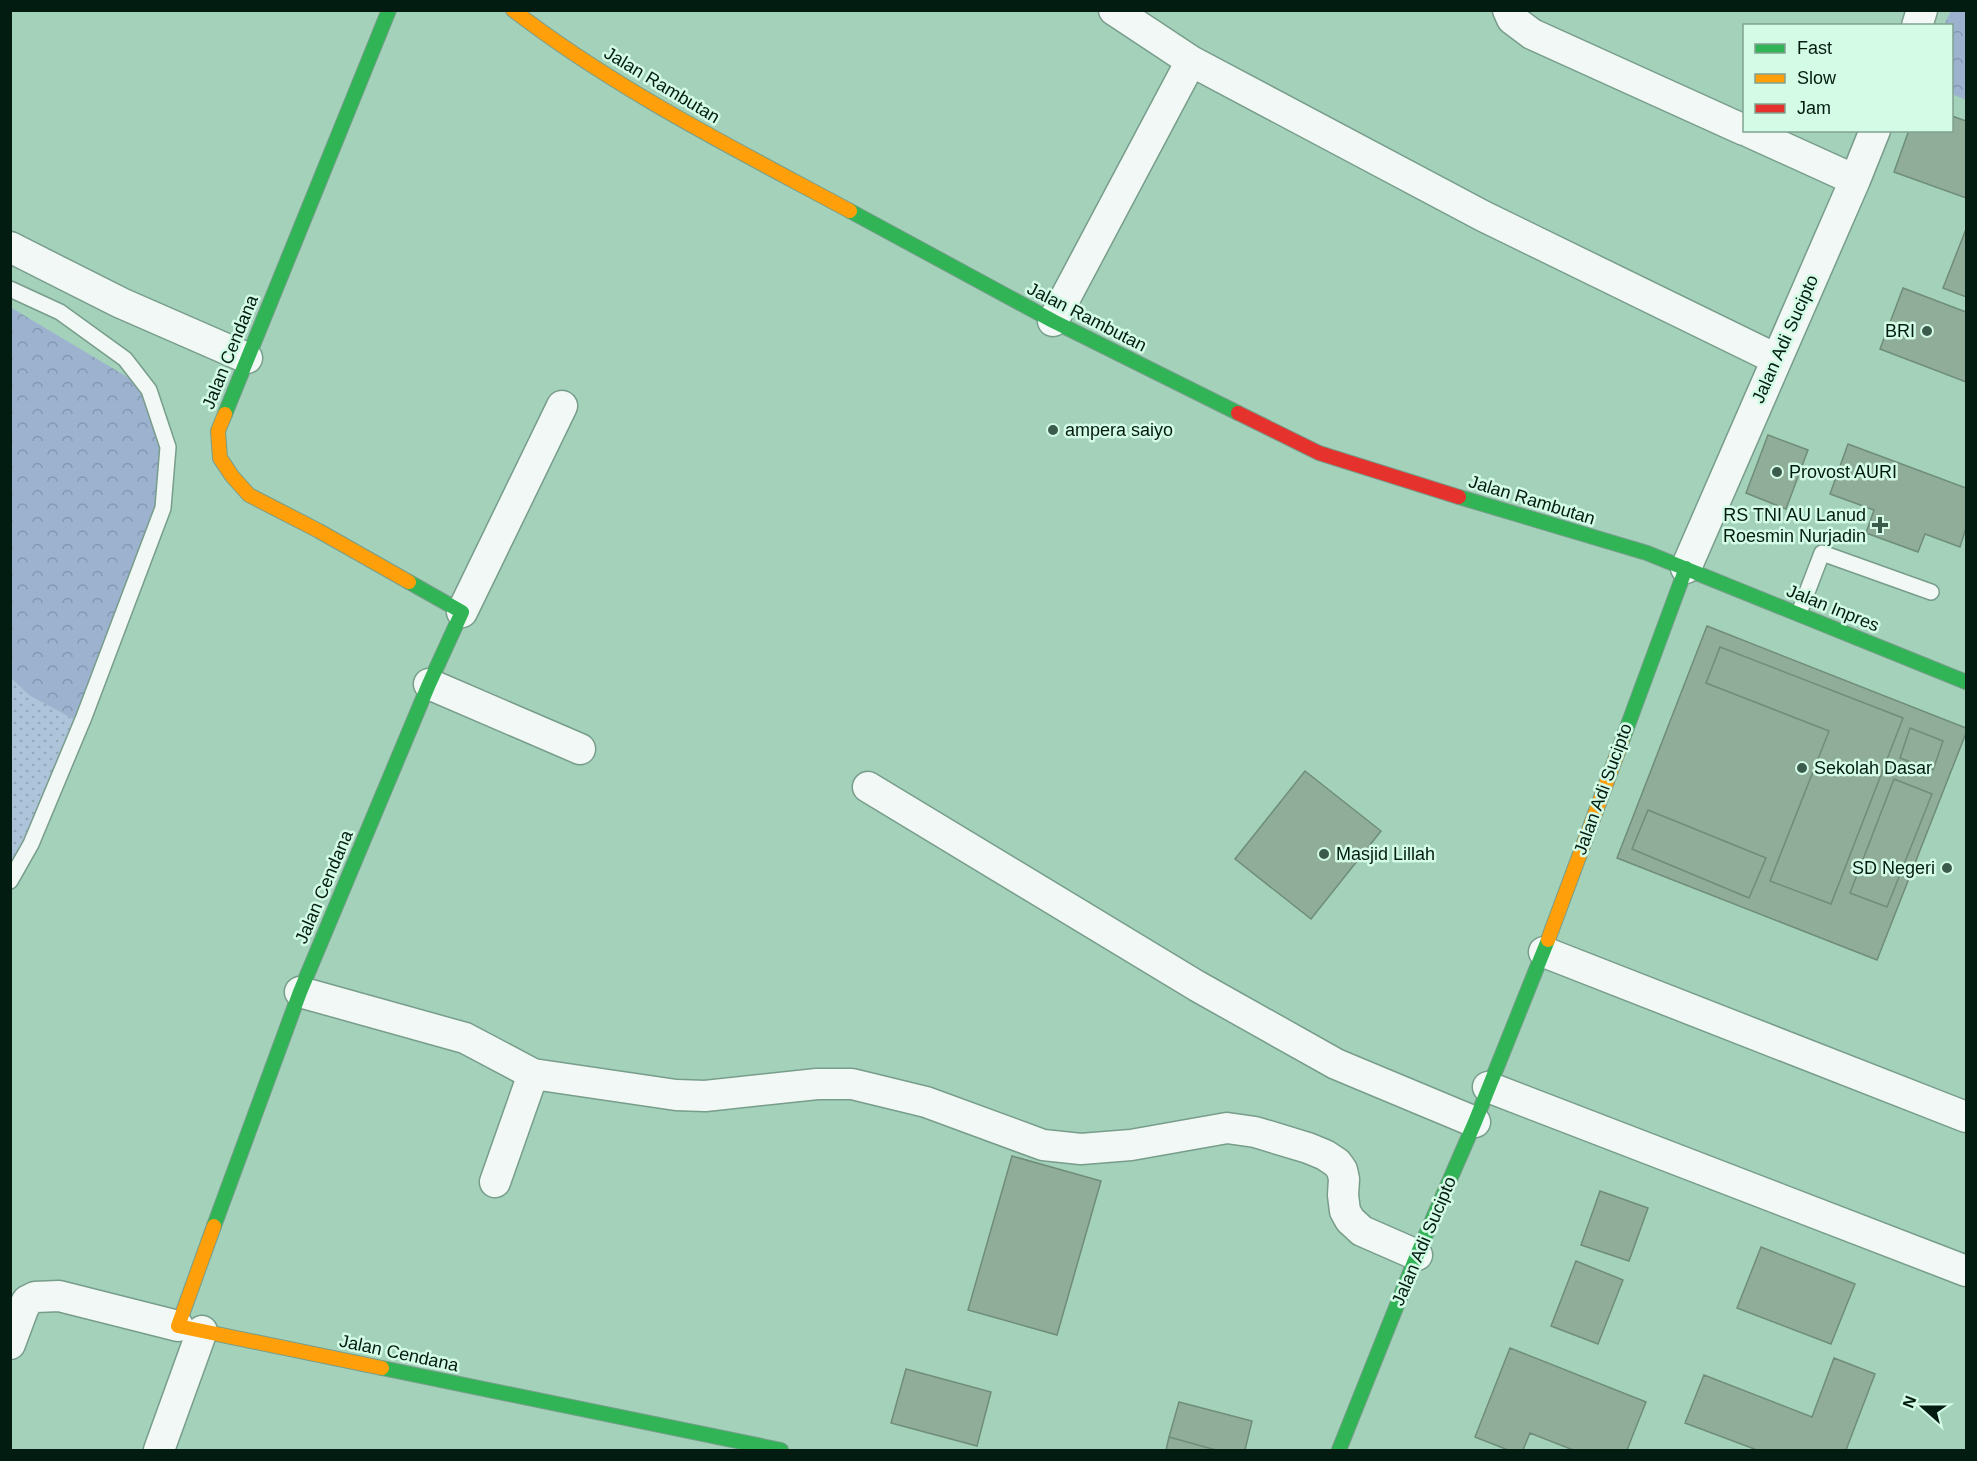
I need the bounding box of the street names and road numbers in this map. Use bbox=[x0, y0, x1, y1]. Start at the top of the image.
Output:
street label: Jalan Rambutan bbox=[601, 43, 723, 127]
street label: Jalan Adi Sucipto bbox=[1748, 272, 1822, 406]
street label: Jalan Rambutan bbox=[1024, 278, 1150, 356]
street label: Jalan Cendana bbox=[198, 291, 262, 412]
street label: Jalan Rambutan bbox=[1466, 471, 1598, 529]
street label: Jalan Inpres bbox=[1784, 580, 1882, 636]
street label: Jalan Adi Sucipto bbox=[1570, 721, 1636, 857]
street label: Jalan Cendana bbox=[291, 826, 357, 947]
street label: Jalan Adi Sucipto bbox=[1388, 1174, 1460, 1308]
street label: Jalan Cendana bbox=[338, 1331, 461, 1376]

